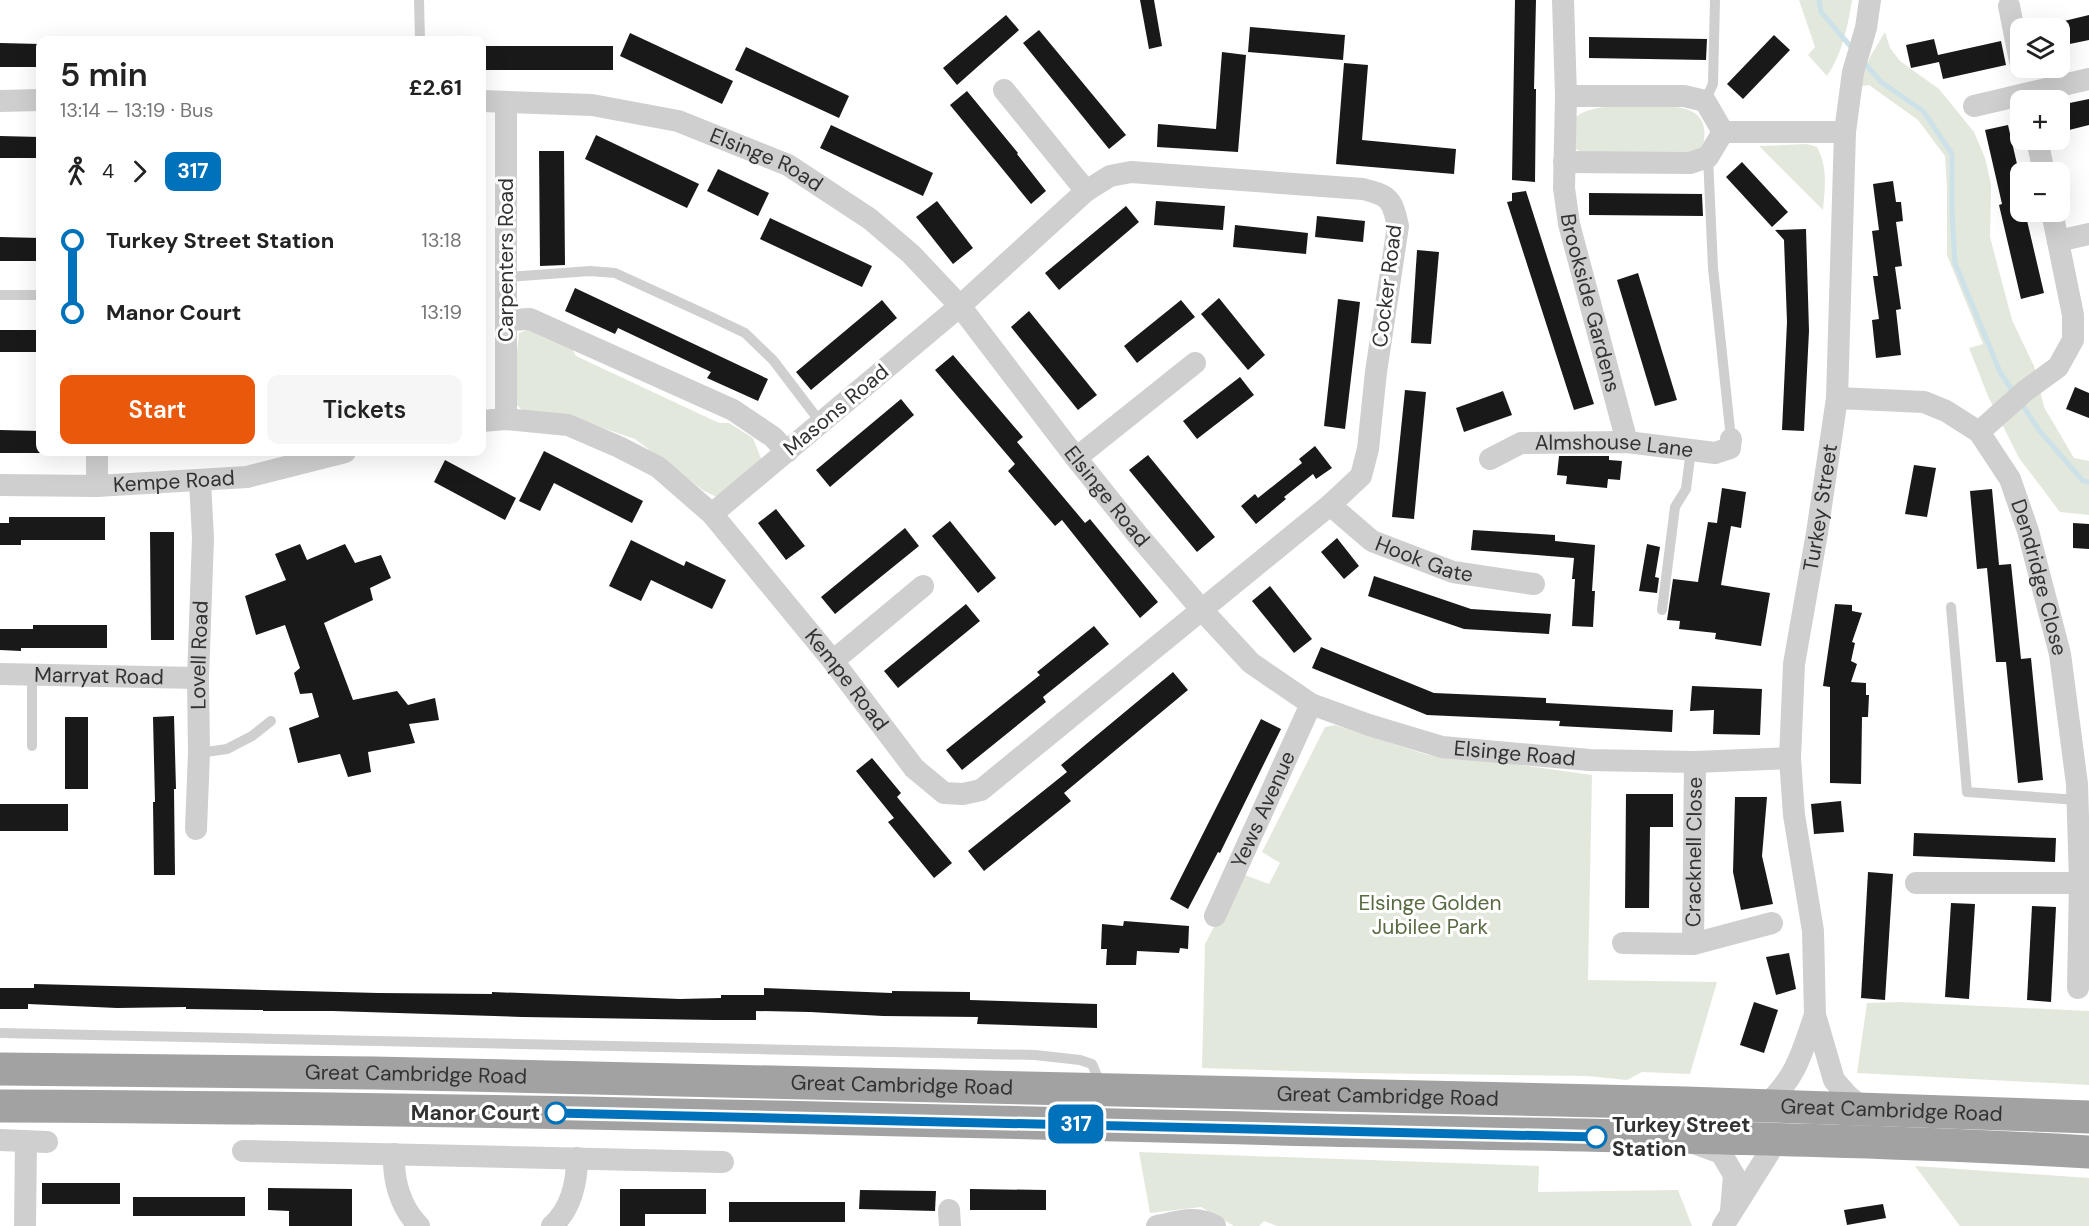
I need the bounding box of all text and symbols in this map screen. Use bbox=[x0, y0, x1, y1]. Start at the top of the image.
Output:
map controls bbox=[2010, 18, 2070, 222]
button: layers bbox=[2010, 18, 2070, 78]
text: 5 min bbox=[60, 53, 148, 96]
text: £2.61 bbox=[409, 73, 462, 102]
button: + bbox=[2010, 90, 2070, 150]
text: 13:14 – 13:19 · Bus bbox=[60, 97, 214, 123]
street label: Elsinge Road bbox=[706, 121, 828, 198]
icon: walk bbox=[60, 155, 93, 188]
icon: forward bbox=[123, 155, 156, 188]
text: 317 bbox=[177, 157, 209, 185]
text: 4 bbox=[102, 158, 114, 184]
button: − bbox=[2010, 162, 2070, 222]
street label: Carpenters Road bbox=[492, 178, 520, 342]
street label: Brookside Gardens bbox=[1554, 212, 1627, 395]
street label: Cocker Road bbox=[1366, 223, 1408, 349]
text: Turkey Street Station bbox=[106, 226, 334, 255]
text: 13:18 bbox=[422, 227, 462, 253]
text: Manor Court bbox=[106, 298, 241, 327]
text: 13:19 bbox=[421, 299, 462, 325]
street label: Masons Road bbox=[778, 358, 894, 462]
button: Start bbox=[60, 375, 255, 444]
button: Tickets bbox=[267, 375, 462, 444]
street label: Almshouse Lane bbox=[1534, 428, 1695, 464]
street label: Elsinge Road bbox=[1058, 440, 1156, 553]
street label: Turkey Street bbox=[1797, 442, 1844, 574]
street label: Kempe Road bbox=[112, 464, 236, 499]
street label: Dendridge Close bbox=[2004, 495, 2074, 659]
street label: Hook Gate bbox=[1371, 530, 1475, 589]
street label: Lovell Road bbox=[184, 600, 215, 710]
street label: Kempe Road bbox=[798, 623, 895, 737]
street label: Marryat Road bbox=[34, 661, 164, 691]
street label: Elsinge Road bbox=[1453, 734, 1577, 773]
street label: Yews Avenue bbox=[1225, 746, 1302, 872]
street label: Cracknell Close bbox=[1679, 777, 1709, 927]
park label: Elsinge Golden Jubilee Park bbox=[1358, 889, 1502, 941]
street label: Great Cambridge Road bbox=[305, 1058, 527, 1090]
street label: Great Cambridge Road bbox=[790, 1069, 1013, 1102]
street label: Great Cambridge Road bbox=[1276, 1080, 1499, 1113]
street label: Great Cambridge Road bbox=[1780, 1092, 2003, 1128]
place label: Manor Court bbox=[411, 1099, 540, 1127]
marker: Manor Court bbox=[545, 1102, 567, 1124]
line badge: 317 bbox=[1042, 1104, 1110, 1144]
text: 317 bbox=[1060, 1110, 1092, 1138]
place label: Turkey Street Station bbox=[1612, 1111, 1750, 1163]
marker: Turkey Street Station bbox=[1585, 1126, 1607, 1148]

